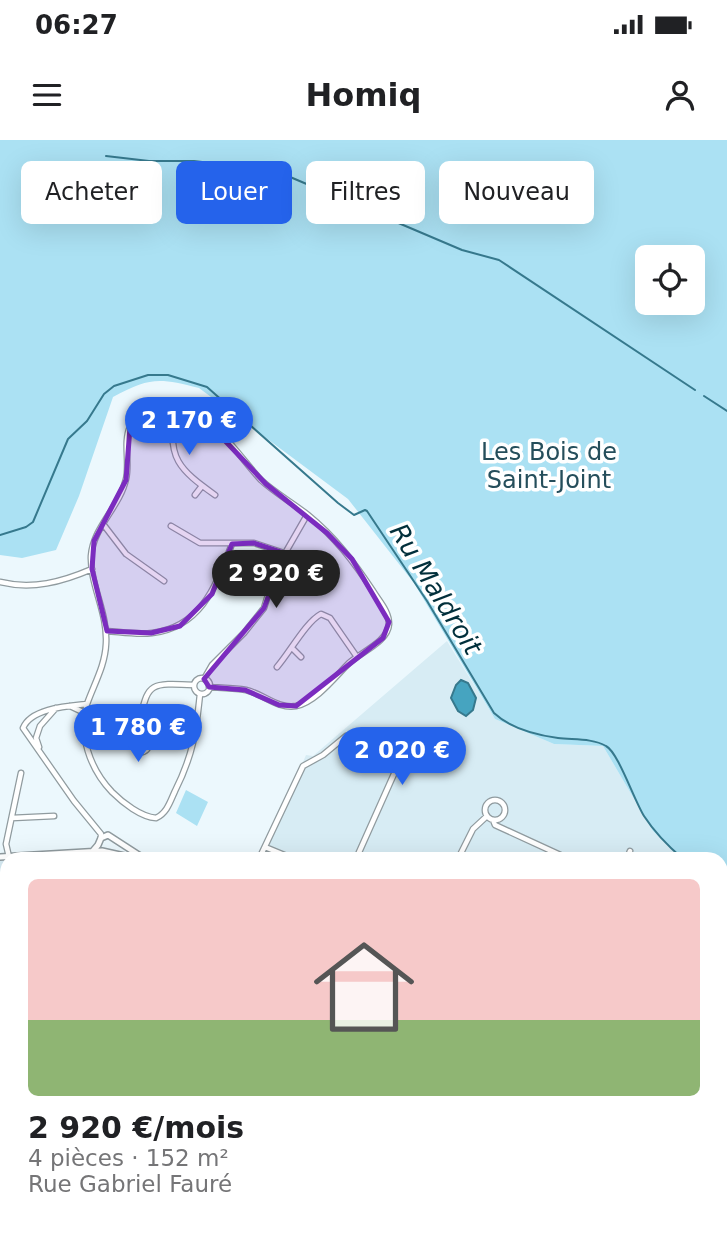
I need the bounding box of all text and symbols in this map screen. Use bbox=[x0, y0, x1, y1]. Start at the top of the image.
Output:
text: 06:27 bbox=[35, 10, 118, 40]
icon: menu bbox=[28, 76, 66, 114]
text: Homiq bbox=[306, 76, 421, 114]
icon: person bbox=[661, 76, 699, 114]
chip: Acheter bbox=[21, 161, 162, 224]
chip: Louer bbox=[176, 161, 292, 224]
chip: Filtres bbox=[306, 161, 425, 224]
chip: Nouveau bbox=[439, 161, 594, 224]
map controls bbox=[635, 245, 705, 315]
button: locate bbox=[635, 245, 705, 315]
pin: 2 170 € bbox=[124, 398, 254, 457]
text: 2 170 € bbox=[141, 407, 237, 433]
park label: Les Bois de Saint-Joint bbox=[481, 438, 617, 494]
water label: Ru Maldroit bbox=[384, 518, 489, 661]
pin: 2 920 € bbox=[211, 550, 341, 610]
text: 2 920 € bbox=[228, 560, 324, 586]
pin: 1 780 € bbox=[73, 704, 203, 764]
text: 1 780 € bbox=[90, 714, 186, 740]
pin: 2 020 € bbox=[337, 728, 467, 787]
text: 2 020 € bbox=[354, 737, 450, 763]
icon: home bbox=[301, 924, 427, 1050]
text: 2 920 €/mois bbox=[28, 1110, 244, 1145]
text: 4 pièces · 152 m² bbox=[28, 1145, 229, 1171]
text: Rue Gabriel Fauré bbox=[28, 1171, 232, 1197]

